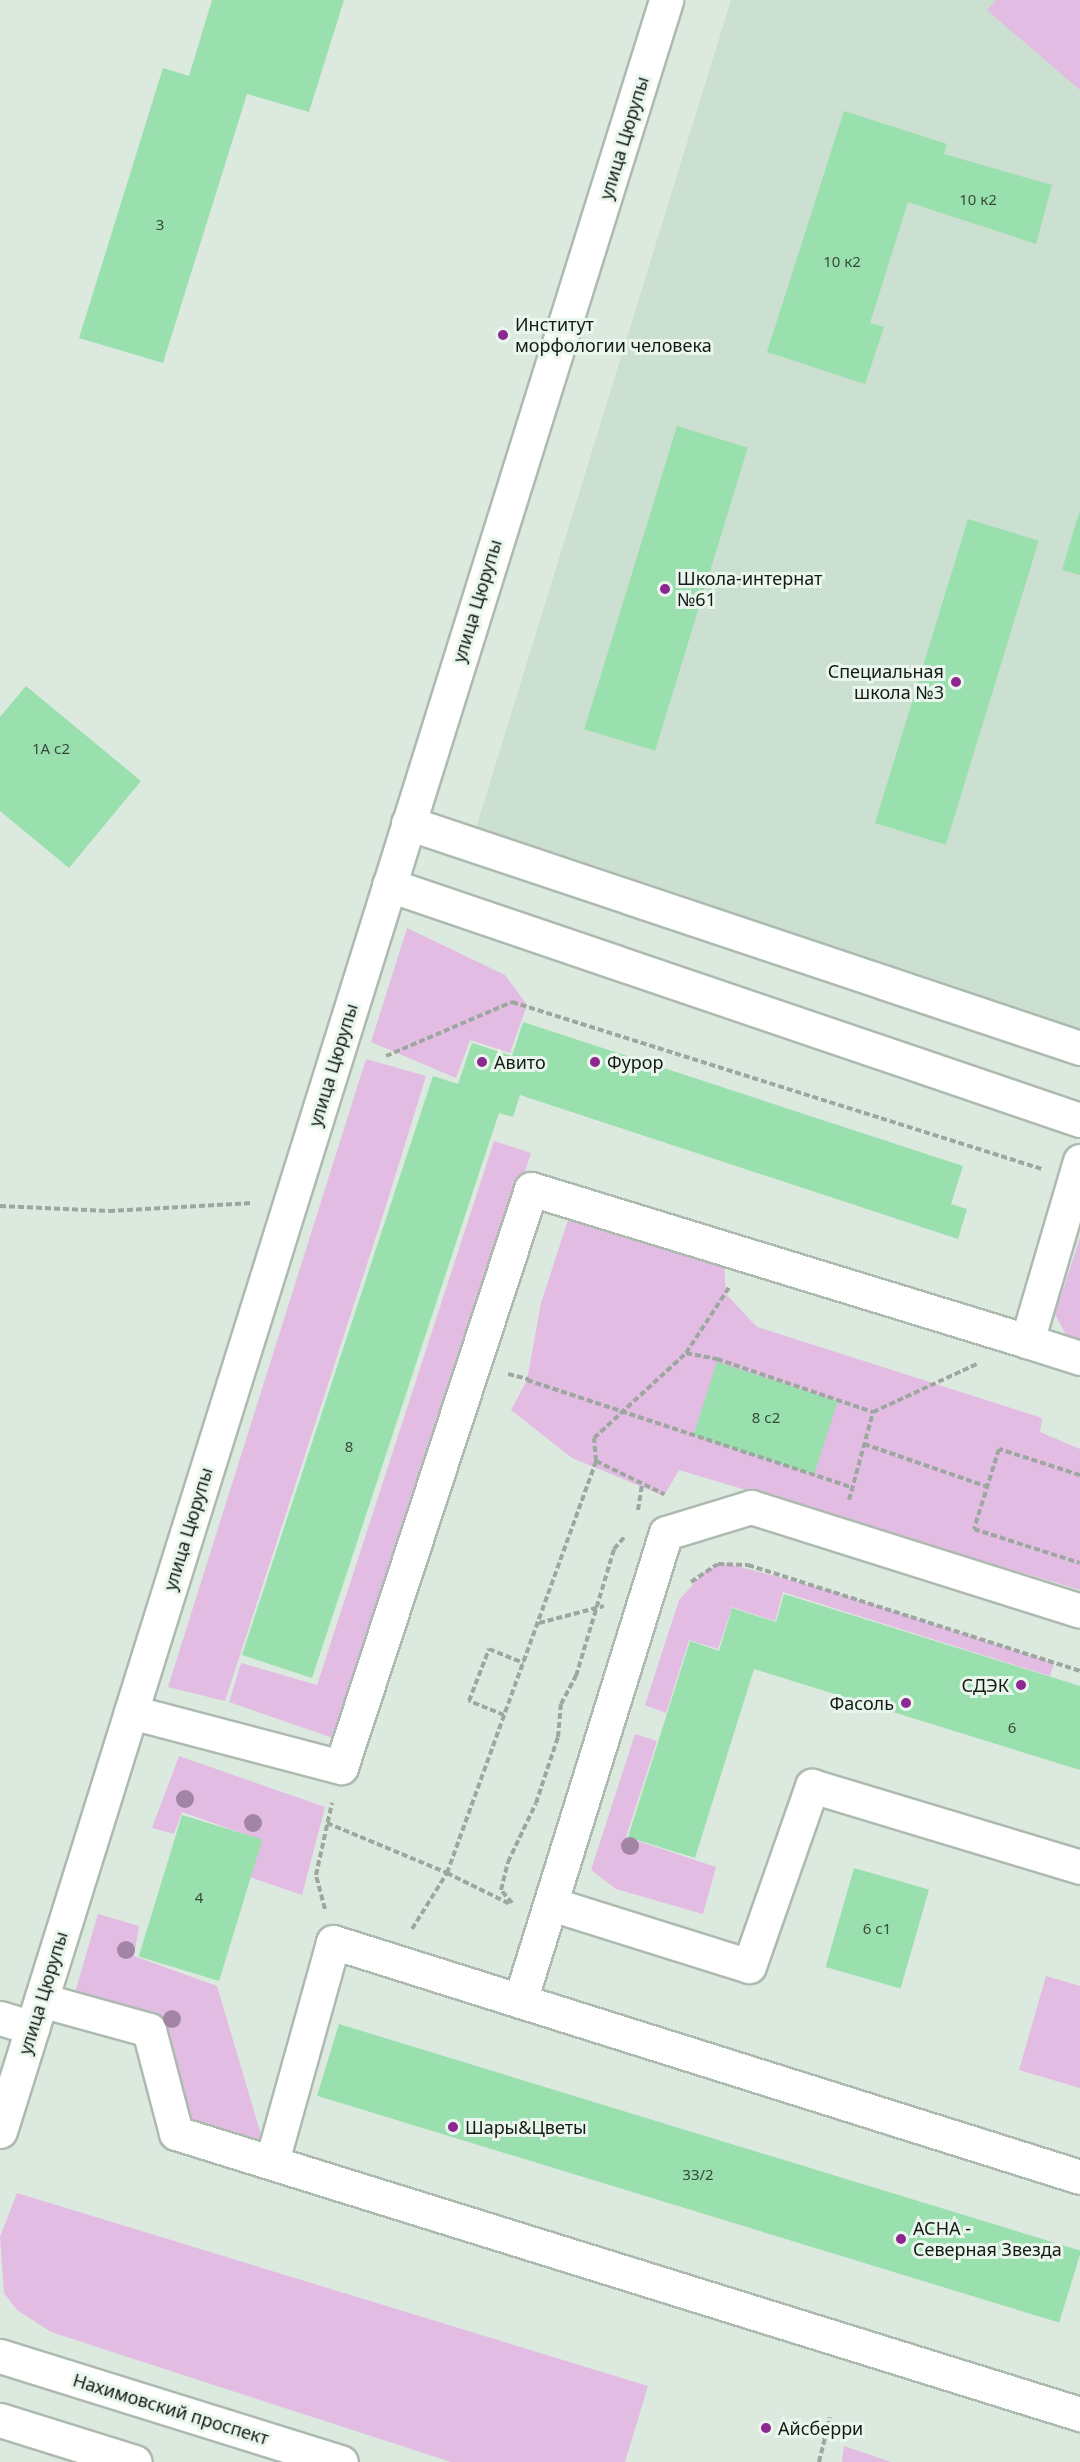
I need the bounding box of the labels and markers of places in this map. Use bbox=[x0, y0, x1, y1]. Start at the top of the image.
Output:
place label: Институт морфологии человека bbox=[515, 314, 712, 356]
marker: Институт морфологии человека bbox=[496, 328, 510, 342]
place label: Школа-интернат №61 bbox=[677, 568, 822, 610]
marker: Школа-интернат №61 bbox=[658, 582, 672, 596]
place label: Специальная школа №3 bbox=[828, 661, 944, 704]
marker: Специальная школа №3 bbox=[949, 675, 963, 689]
place label: Авито bbox=[494, 1051, 546, 1073]
place label: Фурор bbox=[607, 1051, 663, 1073]
marker: Авито bbox=[475, 1055, 489, 1069]
marker: Фурор bbox=[588, 1055, 602, 1069]
place label: СДЭК bbox=[961, 1674, 1009, 1696]
marker: СДЭК bbox=[1014, 1678, 1028, 1692]
place label: Фасоль bbox=[830, 1692, 894, 1714]
marker: Фасоль bbox=[899, 1696, 913, 1710]
place label: Шары&Цветы bbox=[465, 2116, 587, 2138]
marker: Шары&Цветы bbox=[446, 2120, 460, 2134]
place label: АСНА - Северная Звезда bbox=[913, 2218, 1062, 2260]
marker: АСНА - Северная Звезда bbox=[894, 2232, 908, 2246]
place label: Айсберри bbox=[778, 2417, 863, 2439]
marker: Айсберри bbox=[759, 2421, 773, 2435]

